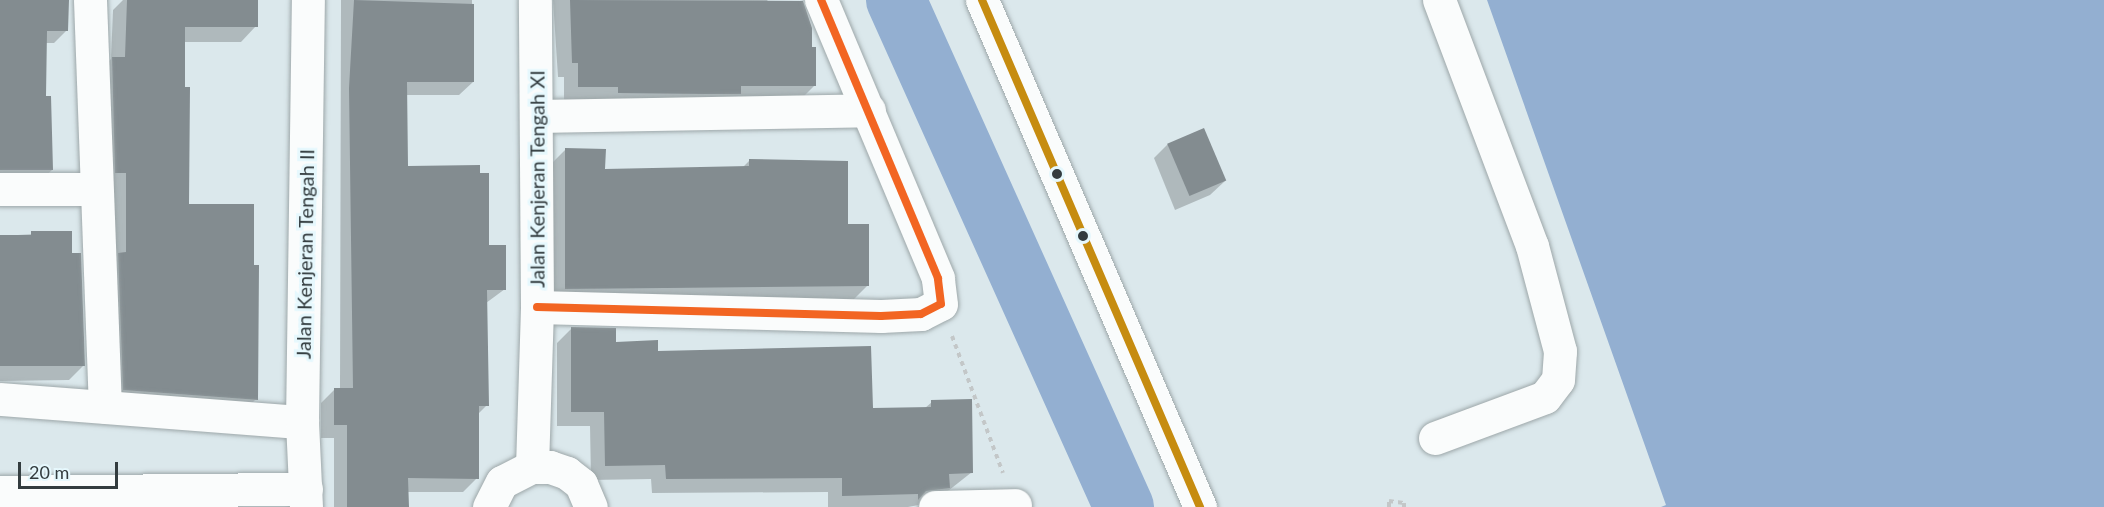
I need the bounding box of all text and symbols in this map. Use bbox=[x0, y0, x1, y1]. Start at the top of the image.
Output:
street label: Jalan Kenjeran Tengah XI bbox=[525, 70, 549, 288]
street label: Jalan Kenjeran Tengah II bbox=[291, 148, 319, 360]
unlabelled marker bbox=[1051, 168, 1063, 180]
unlabelled marker bbox=[1077, 230, 1089, 242]
scale bar bbox=[21, 450, 122, 488]
text: 20 m bbox=[29, 461, 69, 483]

